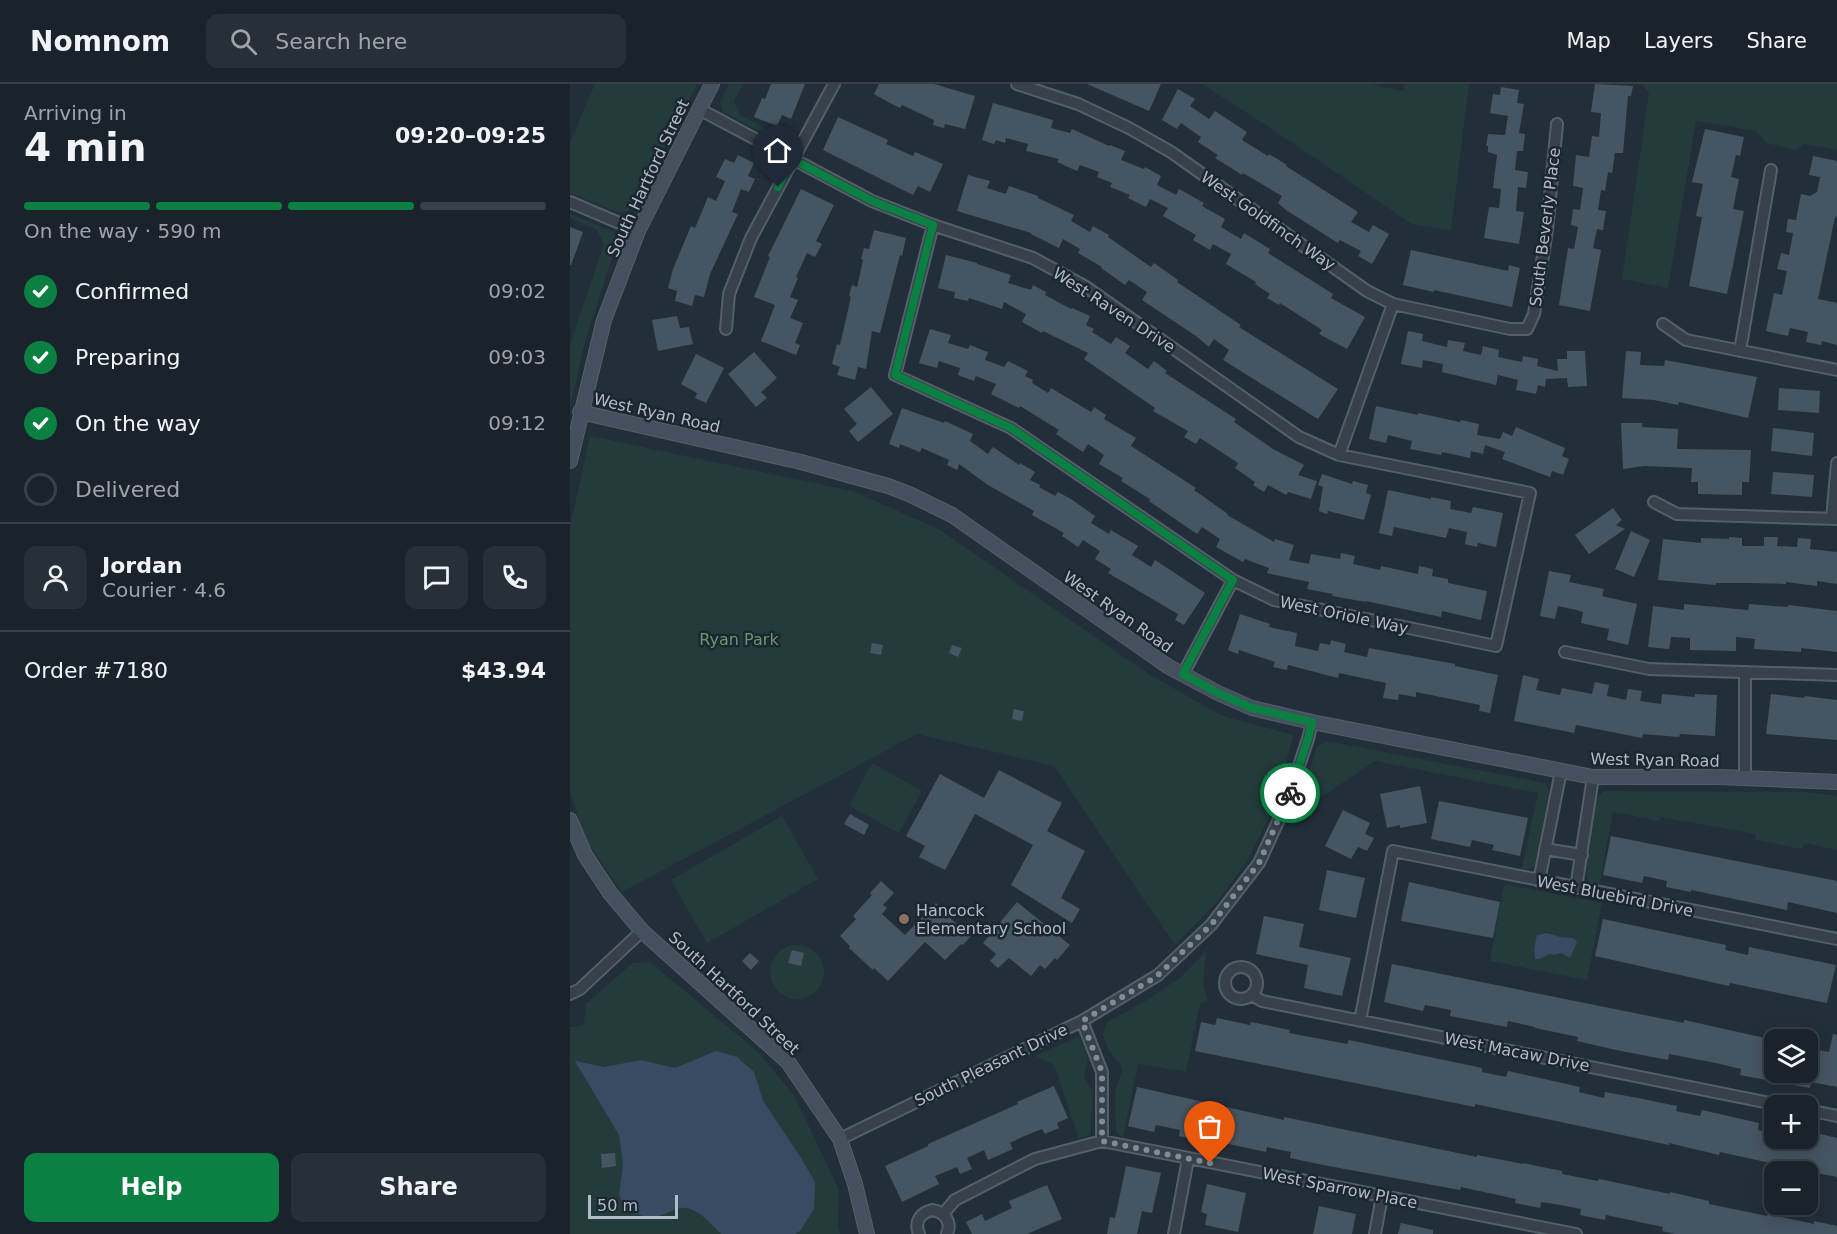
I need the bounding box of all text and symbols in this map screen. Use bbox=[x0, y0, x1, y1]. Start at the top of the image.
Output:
search box bbox=[206, 14, 626, 68]
text: Nomnom bbox=[30, 25, 170, 58]
icon: search bbox=[227, 25, 260, 58]
text: Search here bbox=[275, 29, 407, 54]
text: Map bbox=[1567, 29, 1611, 53]
text: Layers bbox=[1644, 29, 1713, 53]
text: Share bbox=[1746, 29, 1807, 53]
street label: South Hartford Street bbox=[603, 96, 693, 260]
text: Arriving in bbox=[24, 101, 127, 125]
text: 09:20–09:25 bbox=[395, 123, 546, 148]
text: 4 min bbox=[24, 125, 146, 170]
pin bbox=[752, 125, 803, 187]
icon: home bbox=[761, 134, 794, 167]
street label: South Beverly Place bbox=[1526, 147, 1564, 307]
street label: West Goldfinch Way bbox=[1197, 167, 1339, 275]
text: On the way · 590 m bbox=[24, 219, 222, 243]
street label: West Raven Drive bbox=[1049, 263, 1179, 357]
icon: check bbox=[24, 275, 57, 308]
text: Confirmed bbox=[75, 279, 189, 304]
text: 09:02 bbox=[488, 279, 546, 303]
icon: check bbox=[24, 341, 57, 374]
text: Preparing bbox=[75, 345, 181, 370]
text: 09:03 bbox=[488, 345, 546, 369]
street label: West Ryan Road bbox=[592, 389, 722, 437]
icon: check bbox=[24, 407, 57, 440]
text: On the way bbox=[75, 411, 201, 436]
text: 09:12 bbox=[488, 411, 546, 435]
text: Delivered bbox=[75, 477, 180, 502]
button: person bbox=[24, 546, 87, 609]
button: chat bbox=[405, 546, 468, 609]
button: phone bbox=[483, 546, 546, 609]
text: Jordan bbox=[102, 553, 182, 578]
street label: West Ryan Road bbox=[1060, 567, 1176, 657]
text: Courier · 4.6 bbox=[102, 578, 226, 602]
street label: West Oriole Way bbox=[1278, 592, 1410, 638]
park label: Ryan Park bbox=[699, 630, 779, 649]
text: Order #7180 bbox=[24, 658, 168, 683]
text: $43.94 bbox=[461, 658, 546, 683]
street label: West Ryan Road bbox=[1590, 749, 1720, 771]
courier bbox=[1260, 763, 1320, 823]
icon: bike bbox=[1274, 777, 1307, 810]
street label: West Bluebird Drive bbox=[1535, 872, 1695, 920]
place label: Hancock Elementary School bbox=[916, 901, 1066, 938]
marker: Hancock Elementary School bbox=[897, 912, 911, 926]
street label: South Hartford Street bbox=[665, 927, 803, 1059]
street label: South Pleasant Drive bbox=[912, 1020, 1070, 1110]
street label: West Macaw Drive bbox=[1443, 1029, 1591, 1075]
map controls bbox=[1764, 1029, 1818, 1215]
button: layers bbox=[1764, 1029, 1818, 1083]
button: + bbox=[1764, 1095, 1818, 1149]
pin bbox=[1184, 1101, 1235, 1163]
icon: bag bbox=[1193, 1110, 1226, 1143]
button: Help bbox=[24, 1153, 279, 1222]
button: Share bbox=[291, 1153, 546, 1222]
button: − bbox=[1764, 1161, 1818, 1215]
street label: West Sparrow Place bbox=[1261, 1164, 1419, 1212]
scale bar bbox=[588, 1192, 678, 1220]
text: 50 m bbox=[597, 1196, 638, 1215]

